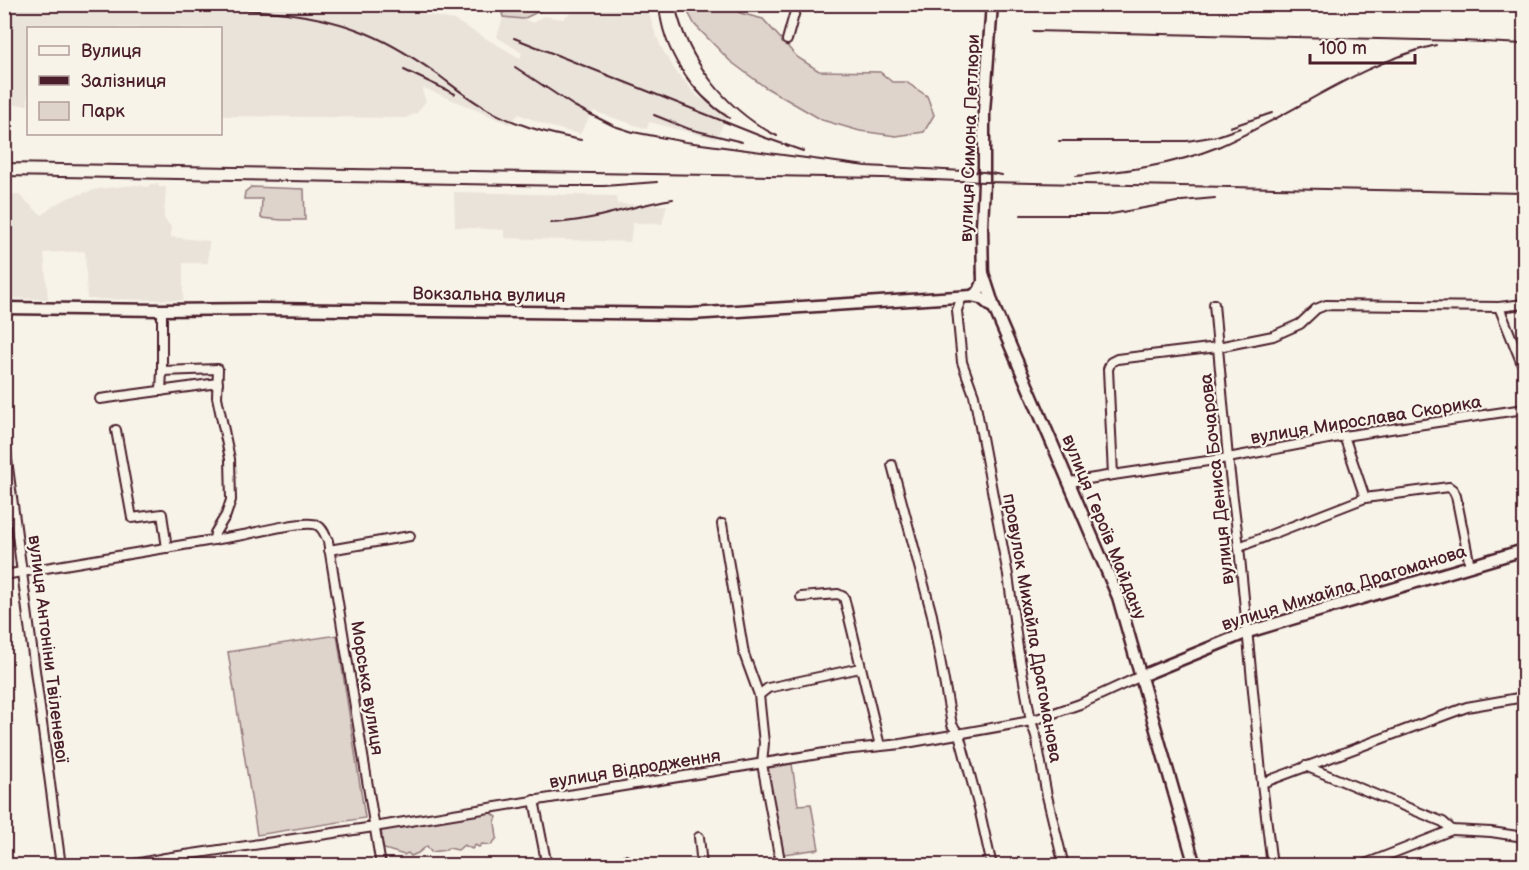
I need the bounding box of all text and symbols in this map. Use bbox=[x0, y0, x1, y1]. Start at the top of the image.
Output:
legend bbox=[27, 27, 222, 135]
scale bar bbox=[1310, 27, 1415, 65]
street label: вулиця Симона Петлюри bbox=[956, 34, 984, 242]
text: 100 m bbox=[1319, 38, 1367, 59]
text: Вулиця bbox=[81, 41, 142, 62]
text: Залізниця bbox=[81, 71, 166, 92]
text: Парк bbox=[81, 101, 125, 122]
street label: Вокзальна вулиця bbox=[412, 283, 566, 307]
street label: вулиця Дениса Бочарова bbox=[1195, 372, 1239, 586]
street label: вулиця Мирослава Скорика bbox=[1249, 391, 1483, 449]
street label: вулиця Героїв Майдану bbox=[1057, 431, 1151, 623]
street label: провулок Михайла Драгоманова bbox=[998, 492, 1066, 765]
street label: вулиця Антоніни Твіленевої bbox=[24, 534, 72, 765]
street label: вулиця Михайла Драгоманова bbox=[1219, 541, 1469, 635]
street label: Морська вулиця bbox=[346, 619, 388, 757]
street label: вулиця Відродження bbox=[548, 745, 722, 793]

